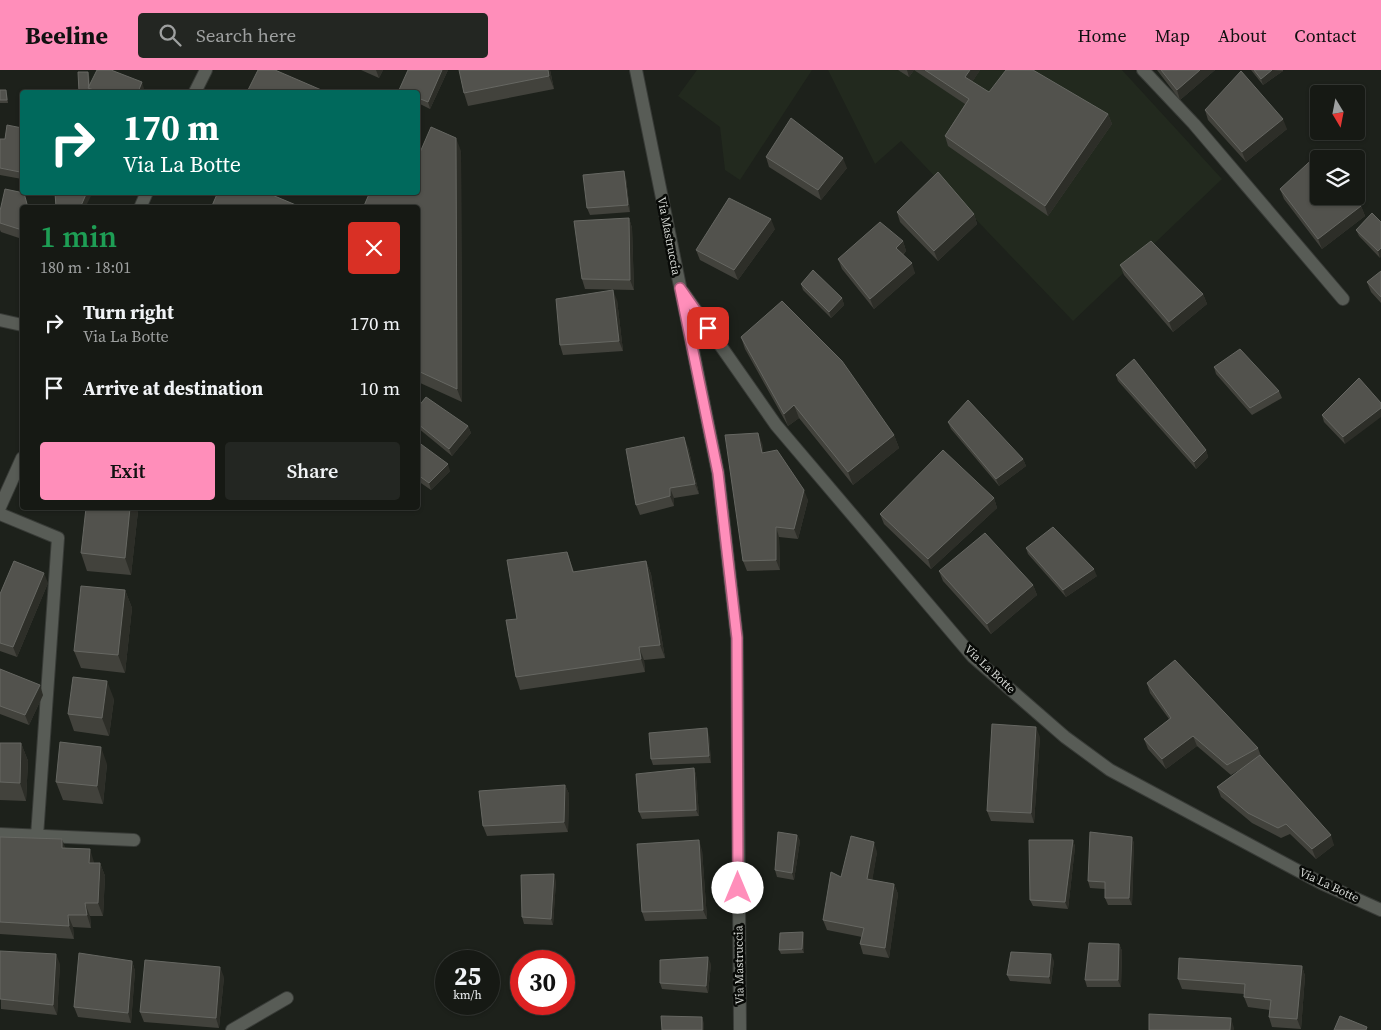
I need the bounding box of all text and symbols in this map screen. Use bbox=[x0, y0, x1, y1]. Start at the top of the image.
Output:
search box bbox=[138, 13, 488, 58]
text: Beeline bbox=[25, 19, 108, 52]
icon: search bbox=[156, 21, 184, 49]
text: Search here bbox=[196, 22, 296, 48]
text: Home bbox=[1078, 23, 1127, 48]
text: Map bbox=[1155, 23, 1190, 48]
text: About bbox=[1218, 23, 1266, 48]
text: Contact bbox=[1294, 23, 1356, 48]
north arrow bbox=[1310, 85, 1365, 140]
map controls bbox=[1310, 85, 1365, 205]
text: 170 m bbox=[123, 104, 219, 152]
icon: right bbox=[40, 110, 105, 175]
text: Via La Botte bbox=[123, 149, 241, 179]
button: layers bbox=[1310, 150, 1365, 205]
street label: Via Mastruccia bbox=[654, 196, 685, 277]
text: 1 min bbox=[40, 216, 117, 257]
button: close bbox=[348, 222, 400, 274]
text: 180 m · 18:01 bbox=[40, 256, 131, 278]
text: Turn right bbox=[83, 299, 174, 325]
pin bbox=[687, 307, 729, 349]
icon: right bbox=[40, 309, 68, 337]
text: 170 m bbox=[350, 310, 400, 336]
icon: arrive bbox=[694, 314, 722, 342]
text: Via La Botte bbox=[83, 325, 169, 347]
icon: arrive bbox=[40, 374, 68, 402]
text: Arrive at destination bbox=[83, 375, 263, 401]
text: 10 m bbox=[359, 375, 400, 401]
button: Exit bbox=[40, 442, 215, 500]
button: Share bbox=[225, 442, 400, 500]
street label: Via La Botte bbox=[961, 641, 1019, 697]
position arrow bbox=[711, 861, 763, 913]
street label: Via La Botte bbox=[1296, 864, 1362, 906]
street label: Via Mastruccia bbox=[730, 924, 748, 1005]
speed limit sign: 30 bbox=[510, 950, 575, 1015]
text: 25 bbox=[454, 959, 481, 993]
text: km/h bbox=[453, 987, 482, 1003]

